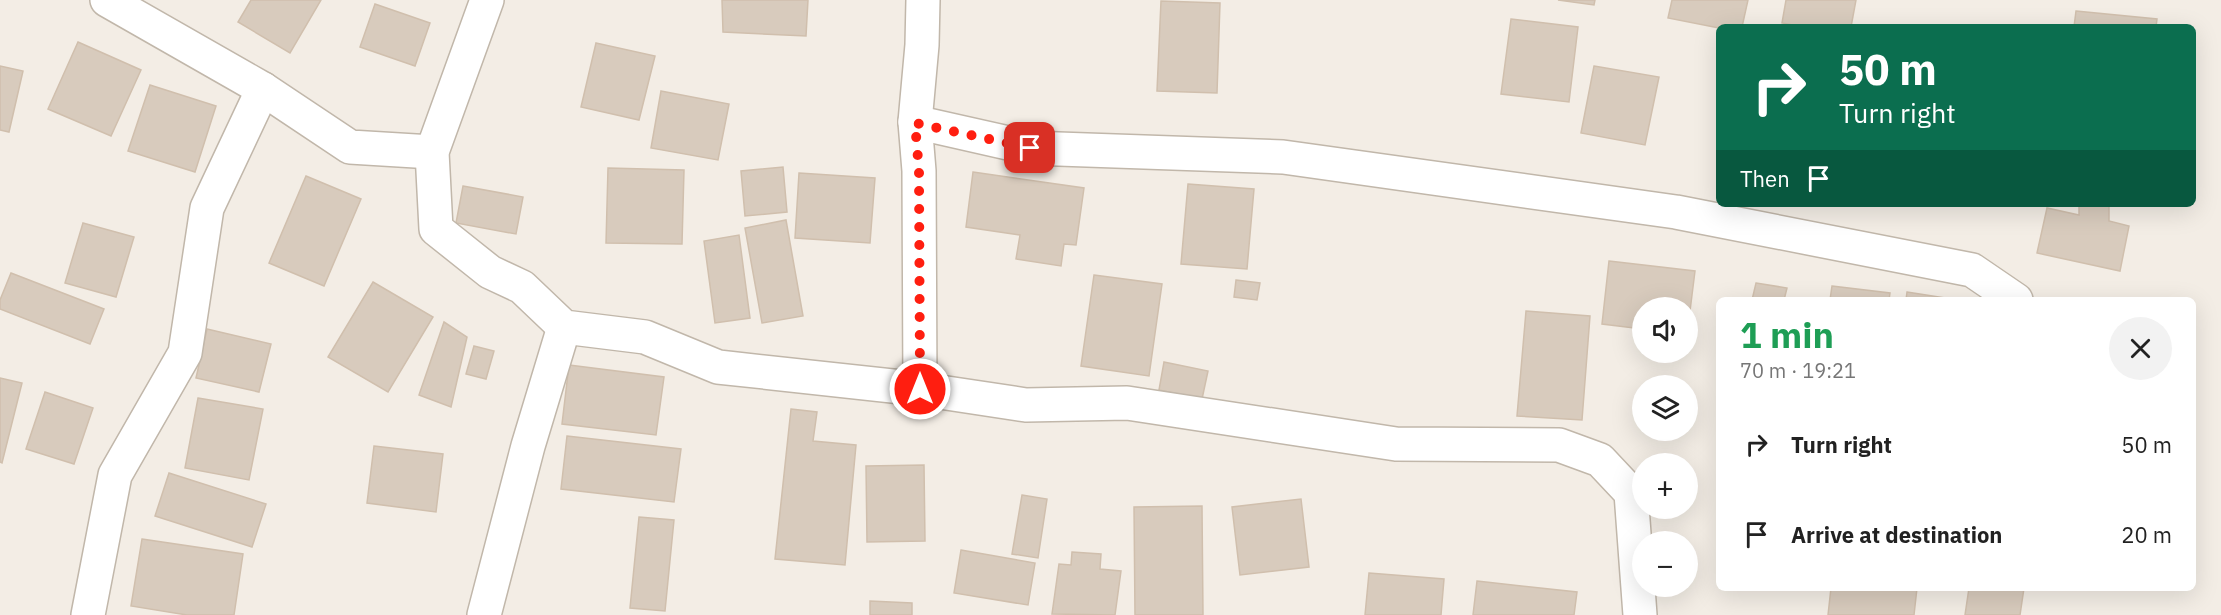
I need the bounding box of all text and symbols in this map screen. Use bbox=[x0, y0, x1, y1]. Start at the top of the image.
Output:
text: 50 m bbox=[1839, 42, 1937, 97]
icon: right bbox=[1740, 48, 1818, 126]
text: Turn right bbox=[1839, 95, 1956, 130]
pin bbox=[1004, 122, 1055, 173]
icon: arrive bbox=[1013, 131, 1046, 164]
icon: arrive bbox=[1802, 162, 1835, 195]
text: Then bbox=[1740, 164, 1790, 193]
map controls bbox=[1632, 297, 1698, 597]
button: sound bbox=[1632, 297, 1698, 363]
text: 1 min bbox=[1740, 311, 1834, 358]
button: close bbox=[2109, 317, 2172, 380]
position arrow bbox=[888, 357, 952, 421]
text: 70 m · 19:21 bbox=[1740, 357, 1856, 384]
button: layers bbox=[1632, 375, 1698, 441]
icon: right bbox=[1740, 428, 1773, 461]
text: Turn right bbox=[1791, 430, 1892, 459]
text: 50 m bbox=[2121, 430, 2172, 459]
button: + bbox=[1632, 453, 1698, 519]
icon: arrive bbox=[1740, 518, 1773, 551]
text: Arrive at destination bbox=[1791, 520, 2002, 549]
text: 20 m bbox=[2121, 520, 2172, 549]
button: − bbox=[1632, 531, 1698, 597]

